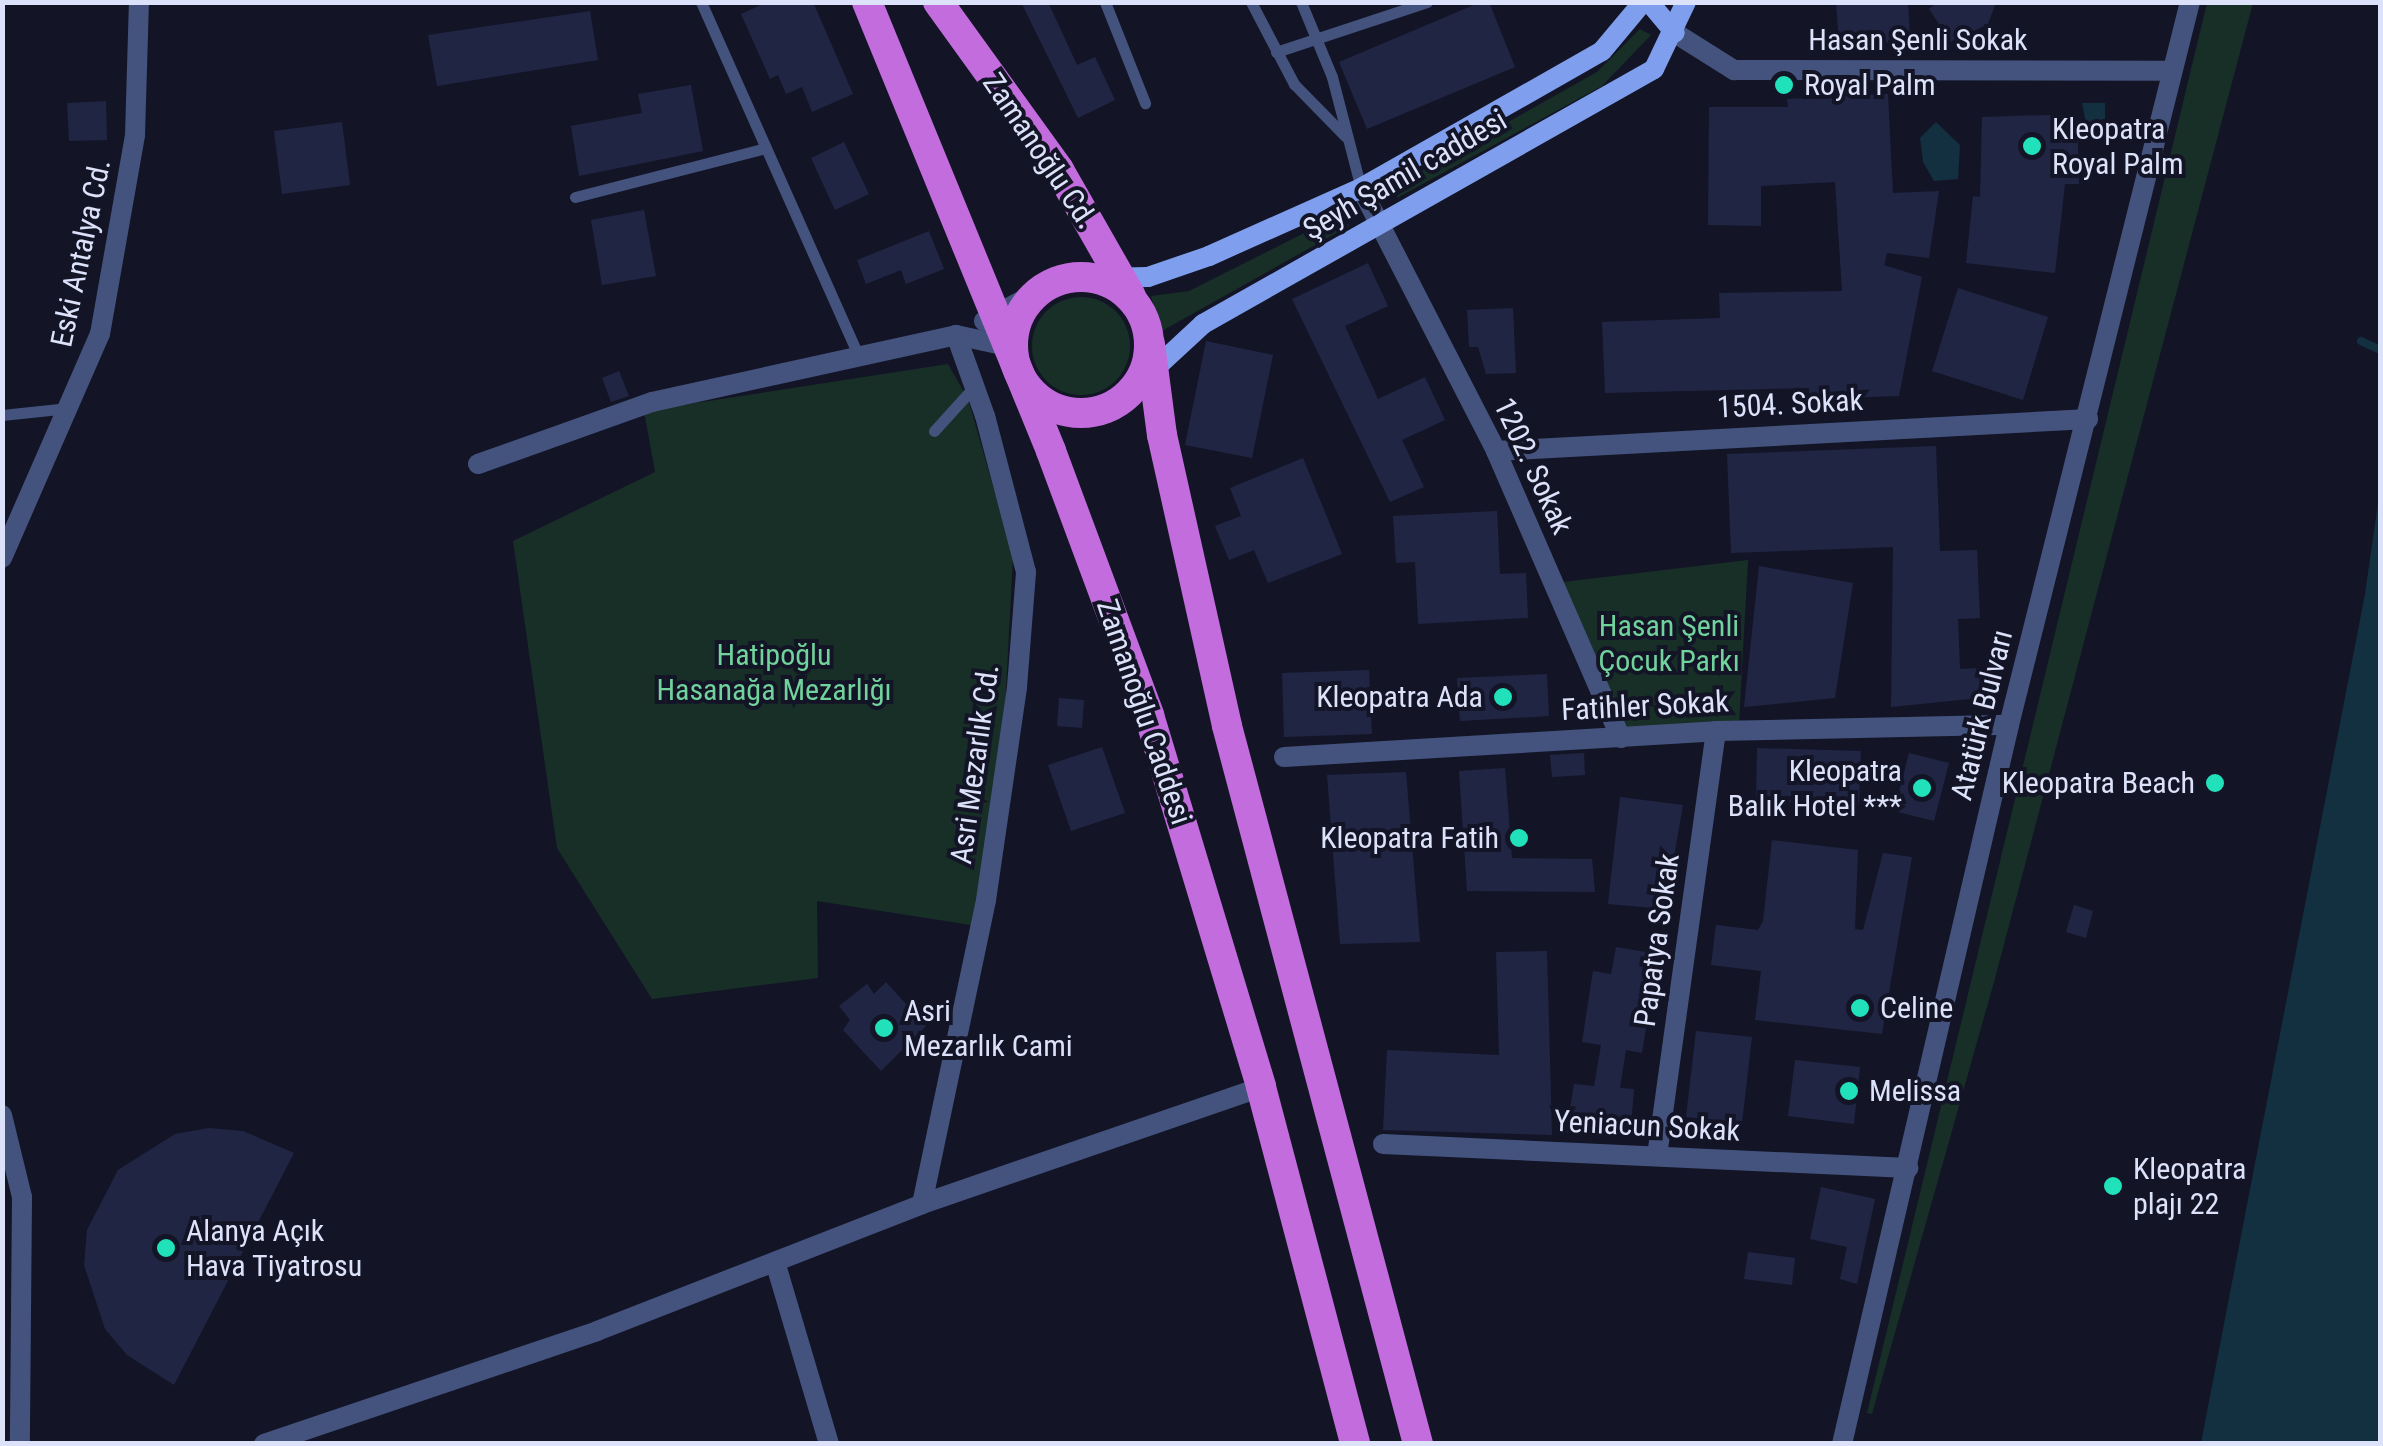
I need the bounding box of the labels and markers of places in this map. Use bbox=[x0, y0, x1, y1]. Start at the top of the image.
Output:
place label: Royal Palm bbox=[1804, 67, 1935, 103]
marker: Royal Palm bbox=[1773, 74, 1795, 96]
place label: Kleopatra Royal Palm bbox=[2052, 111, 2183, 182]
marker: Kleopatra Royal Palm bbox=[2021, 135, 2043, 157]
place label: Kleopatra Ada bbox=[1316, 679, 1483, 715]
marker: Kleopatra Ada bbox=[1492, 686, 1514, 708]
place label: Kleopatra Balık Hotel *** bbox=[1728, 753, 1902, 824]
place label: Kleopatra Beach bbox=[2002, 765, 2195, 801]
marker: Kleopatra Beach bbox=[2204, 772, 2226, 794]
marker: Kleopatra Balık Hotel *** bbox=[1911, 777, 1933, 799]
place label: Kleopatra Fatih bbox=[1320, 820, 1499, 856]
marker: Kleopatra Fatih bbox=[1508, 827, 1530, 849]
place label: Celine bbox=[1880, 990, 1953, 1026]
place label: Asri Mezarlık Cami bbox=[904, 993, 1073, 1064]
marker: Celine bbox=[1849, 997, 1871, 1019]
marker: Asri Mezarlık Cami bbox=[873, 1017, 895, 1039]
place label: Melissa bbox=[1869, 1073, 1961, 1109]
marker: Melissa bbox=[1838, 1080, 1860, 1102]
place label: Kleopatra plajı 22 bbox=[2133, 1151, 2246, 1222]
marker: Kleopatra plajı 22 bbox=[2102, 1175, 2124, 1197]
place label: Alanya Açık Hava Tiyatrosu bbox=[186, 1213, 363, 1284]
marker: Alanya Açık Hava Tiyatrosu bbox=[155, 1237, 177, 1259]

